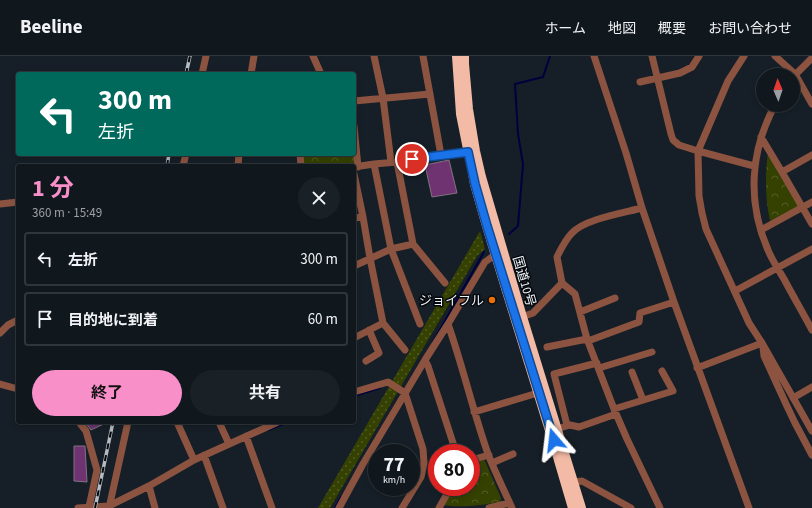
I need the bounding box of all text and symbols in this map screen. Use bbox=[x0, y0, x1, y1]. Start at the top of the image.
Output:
text: Beeline bbox=[20, 14, 83, 41]
text: ホーム bbox=[544, 19, 586, 39]
text: 地図 bbox=[608, 19, 636, 39]
text: 概要 bbox=[658, 19, 686, 39]
text: お問い合わせ bbox=[708, 19, 792, 39]
north arrow bbox=[756, 68, 800, 112]
map controls bbox=[756, 68, 800, 112]
text: 300 m bbox=[98, 80, 172, 120]
icon: left bbox=[32, 88, 84, 140]
text: 左折 bbox=[98, 120, 134, 145]
pin bbox=[395, 142, 429, 176]
icon: arrive bbox=[401, 148, 423, 170]
text: 1 分 bbox=[32, 171, 73, 206]
button: close bbox=[298, 177, 340, 219]
text: 360 m · 15:49 bbox=[32, 204, 102, 222]
icon: left bbox=[34, 248, 56, 270]
text: 300 m bbox=[300, 249, 338, 270]
text: 左折 bbox=[68, 250, 98, 271]
street label: 国道10号 bbox=[508, 254, 540, 309]
place label: ジョイフル bbox=[419, 292, 484, 310]
marker: ジョイフル bbox=[487, 295, 497, 305]
icon: arrive bbox=[34, 308, 56, 330]
text: 60 m bbox=[308, 309, 338, 330]
text: 目的地に到着 bbox=[68, 310, 158, 331]
button: 終了 bbox=[32, 370, 182, 416]
button: 共有 bbox=[190, 370, 340, 416]
position arrow bbox=[533, 419, 575, 461]
speed limit sign: 80 bbox=[428, 444, 480, 496]
text: 77 bbox=[383, 451, 405, 479]
text: km/h bbox=[383, 473, 405, 487]

